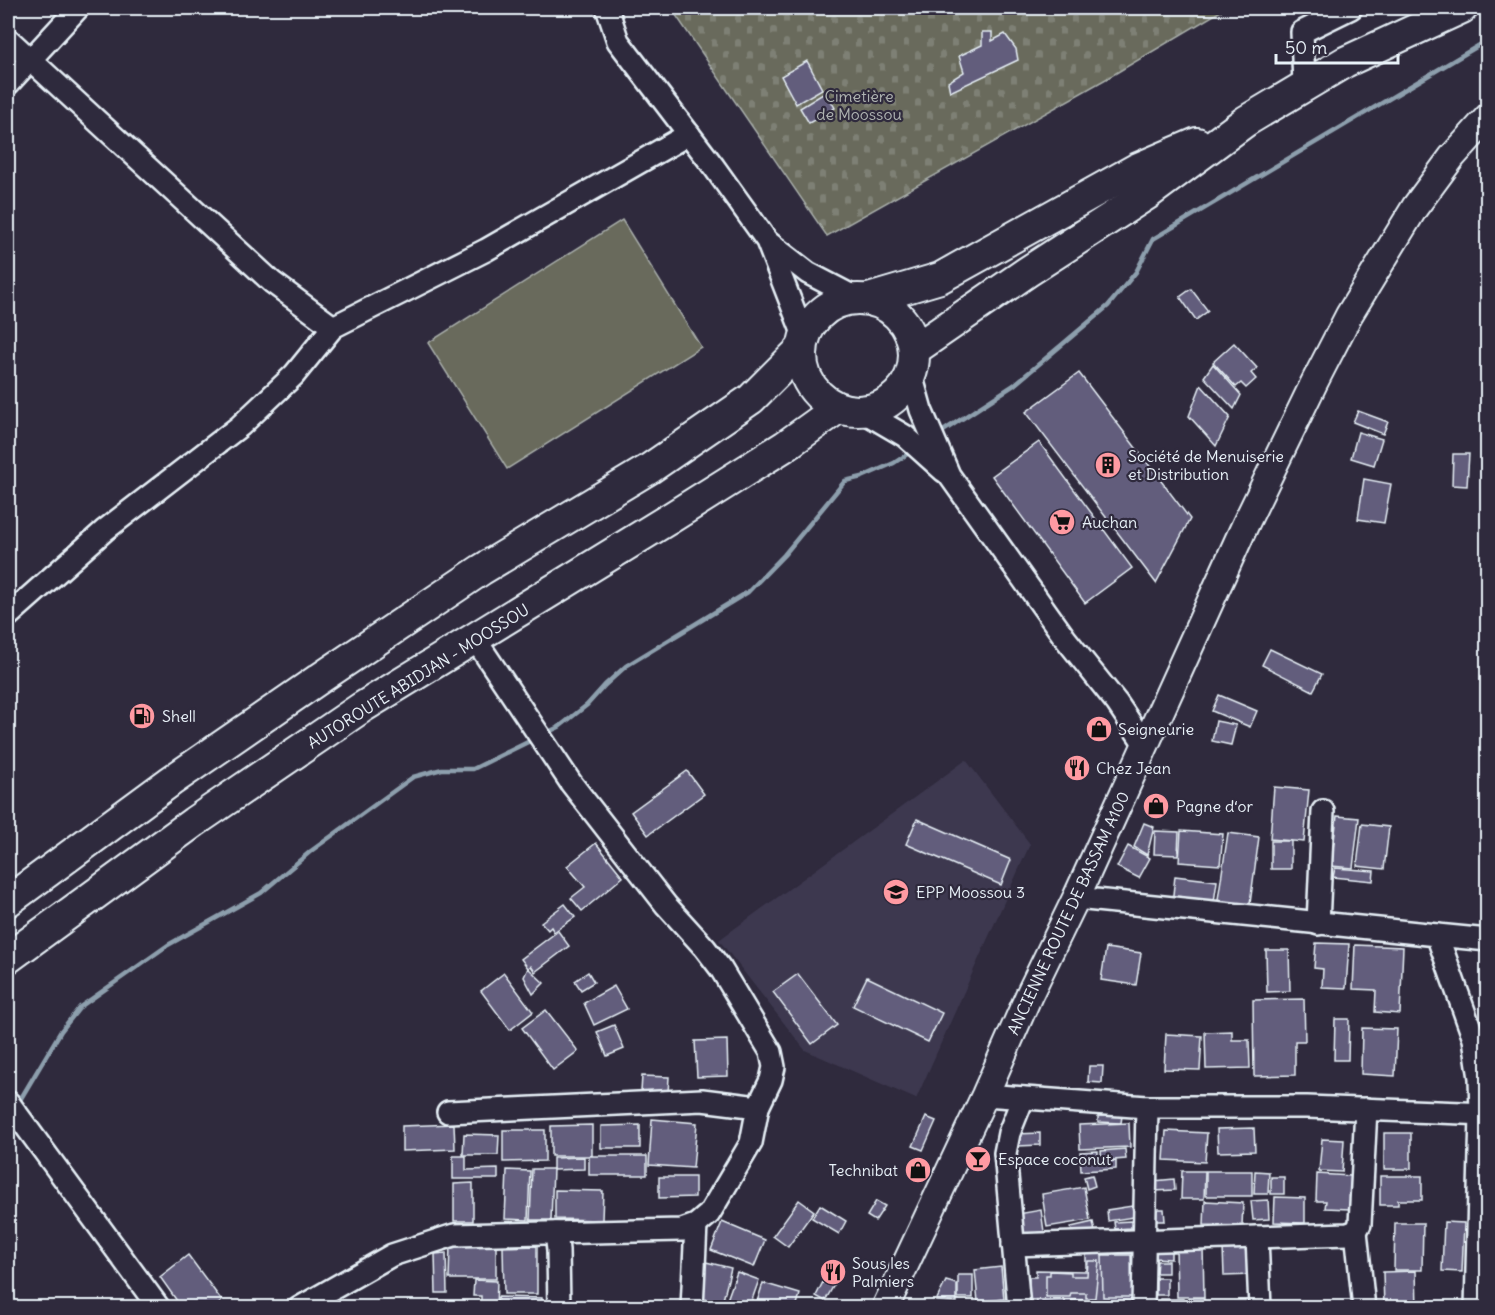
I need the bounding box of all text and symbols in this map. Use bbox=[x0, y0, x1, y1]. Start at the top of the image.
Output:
scale bar bbox=[1276, 27, 1398, 65]
text: 50 m bbox=[1285, 36, 1327, 59]
park label: Cimetière de Moossou bbox=[816, 86, 902, 124]
place label: Société de Menuiserie et Distribution bbox=[1128, 446, 1284, 484]
building icon: Société de Menuiserie et Distribution bbox=[1093, 450, 1123, 480]
supermarket icon: Auchan bbox=[1047, 507, 1077, 537]
place label: Auchan bbox=[1082, 512, 1137, 532]
street label: AUTOROUTE ABIDJAN - MOOSSOU bbox=[303, 599, 533, 753]
fuel station icon: Shell bbox=[127, 701, 157, 731]
place label: Shell bbox=[162, 706, 196, 726]
shop icon: Seigneurie bbox=[1084, 714, 1114, 744]
place label: Seigneurie bbox=[1118, 719, 1194, 739]
restaurant icon: Chez Jean bbox=[1062, 753, 1092, 783]
place label: Chez Jean bbox=[1096, 758, 1171, 778]
street label: ANCIENNE ROUTE DE BASSAM A100 bbox=[1003, 788, 1133, 1038]
shop icon: Pagne d‘or bbox=[1141, 791, 1171, 821]
place label: Pagne d‘or bbox=[1176, 796, 1254, 816]
school or university icon: EPP Moossou 3 bbox=[881, 877, 911, 907]
place label: EPP Moossou 3 bbox=[916, 882, 1025, 902]
bar icon: Espace coconut bbox=[963, 1144, 993, 1174]
place label: Espace coconut bbox=[998, 1149, 1112, 1169]
shop icon: Technibat bbox=[903, 1155, 933, 1185]
place label: Technibat bbox=[829, 1160, 899, 1180]
place label: Sous les Palmiers bbox=[852, 1253, 914, 1291]
restaurant icon: Sous les Palmiers bbox=[818, 1257, 848, 1287]

